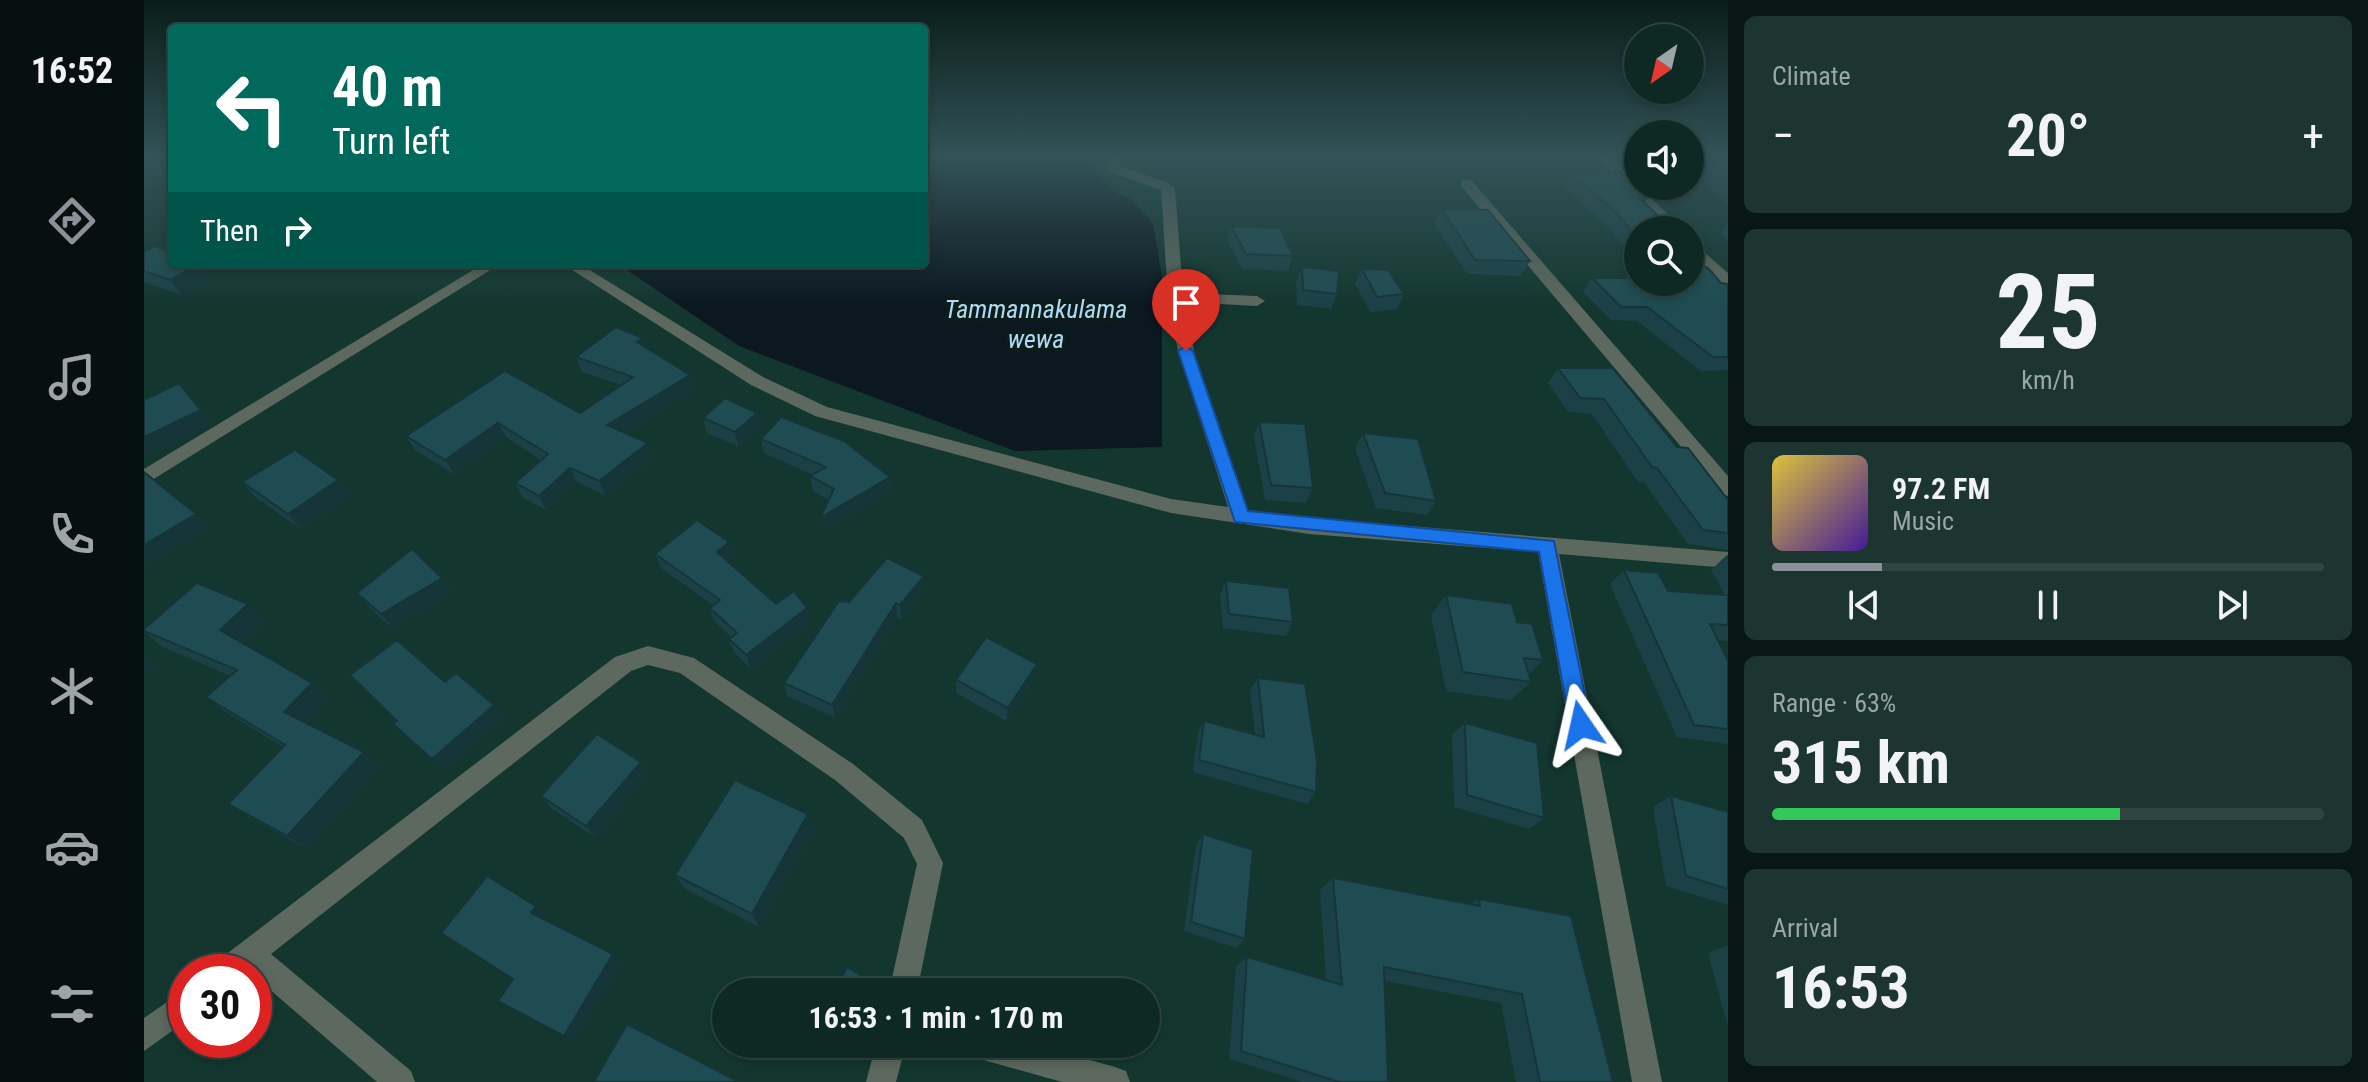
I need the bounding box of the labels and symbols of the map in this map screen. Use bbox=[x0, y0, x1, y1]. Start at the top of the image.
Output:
north arrow bbox=[1624, 24, 1704, 104]
pin bbox=[1152, 269, 1220, 351]
water label: Tammannakulama wewa bbox=[945, 294, 1127, 354]
position arrow bbox=[1539, 683, 1623, 767]
speed limit sign: 30 bbox=[168, 954, 272, 1058]

